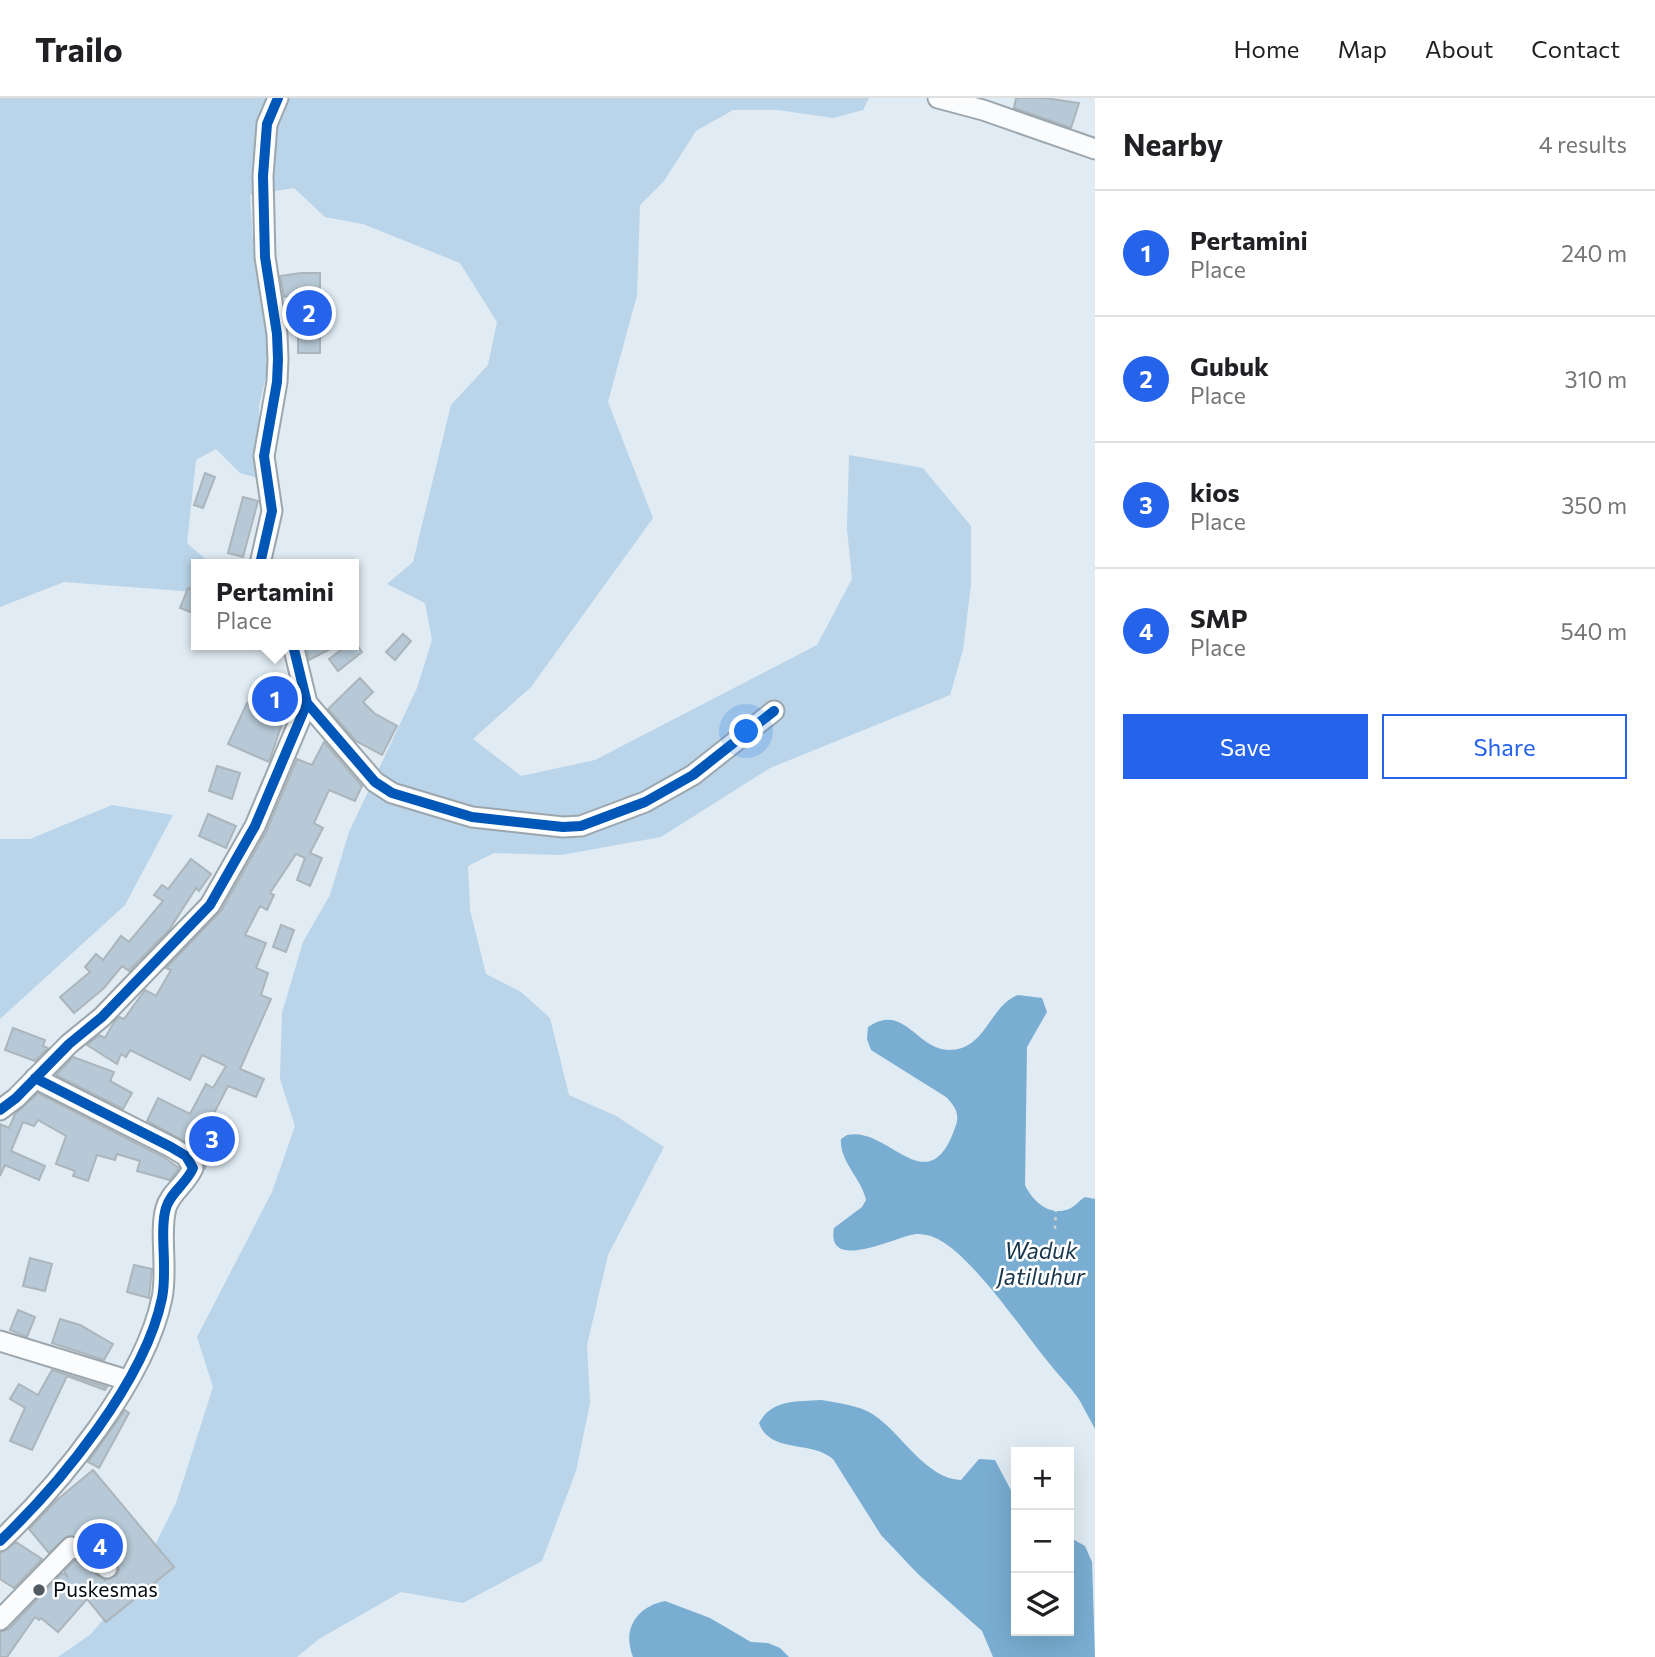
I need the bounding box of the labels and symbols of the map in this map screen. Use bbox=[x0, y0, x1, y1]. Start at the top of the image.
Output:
pin: 2 bbox=[286, 287, 332, 339]
pin: 1 bbox=[252, 673, 298, 725]
your location bbox=[729, 714, 763, 748]
pin: 3 bbox=[189, 1113, 235, 1165]
water label: Waduk Jatiluhur bbox=[995, 1236, 1086, 1290]
pin: 4 bbox=[77, 1520, 123, 1572]
place label: Puskesmas bbox=[53, 1576, 158, 1601]
marker: Puskesmas bbox=[31, 1582, 47, 1598]

